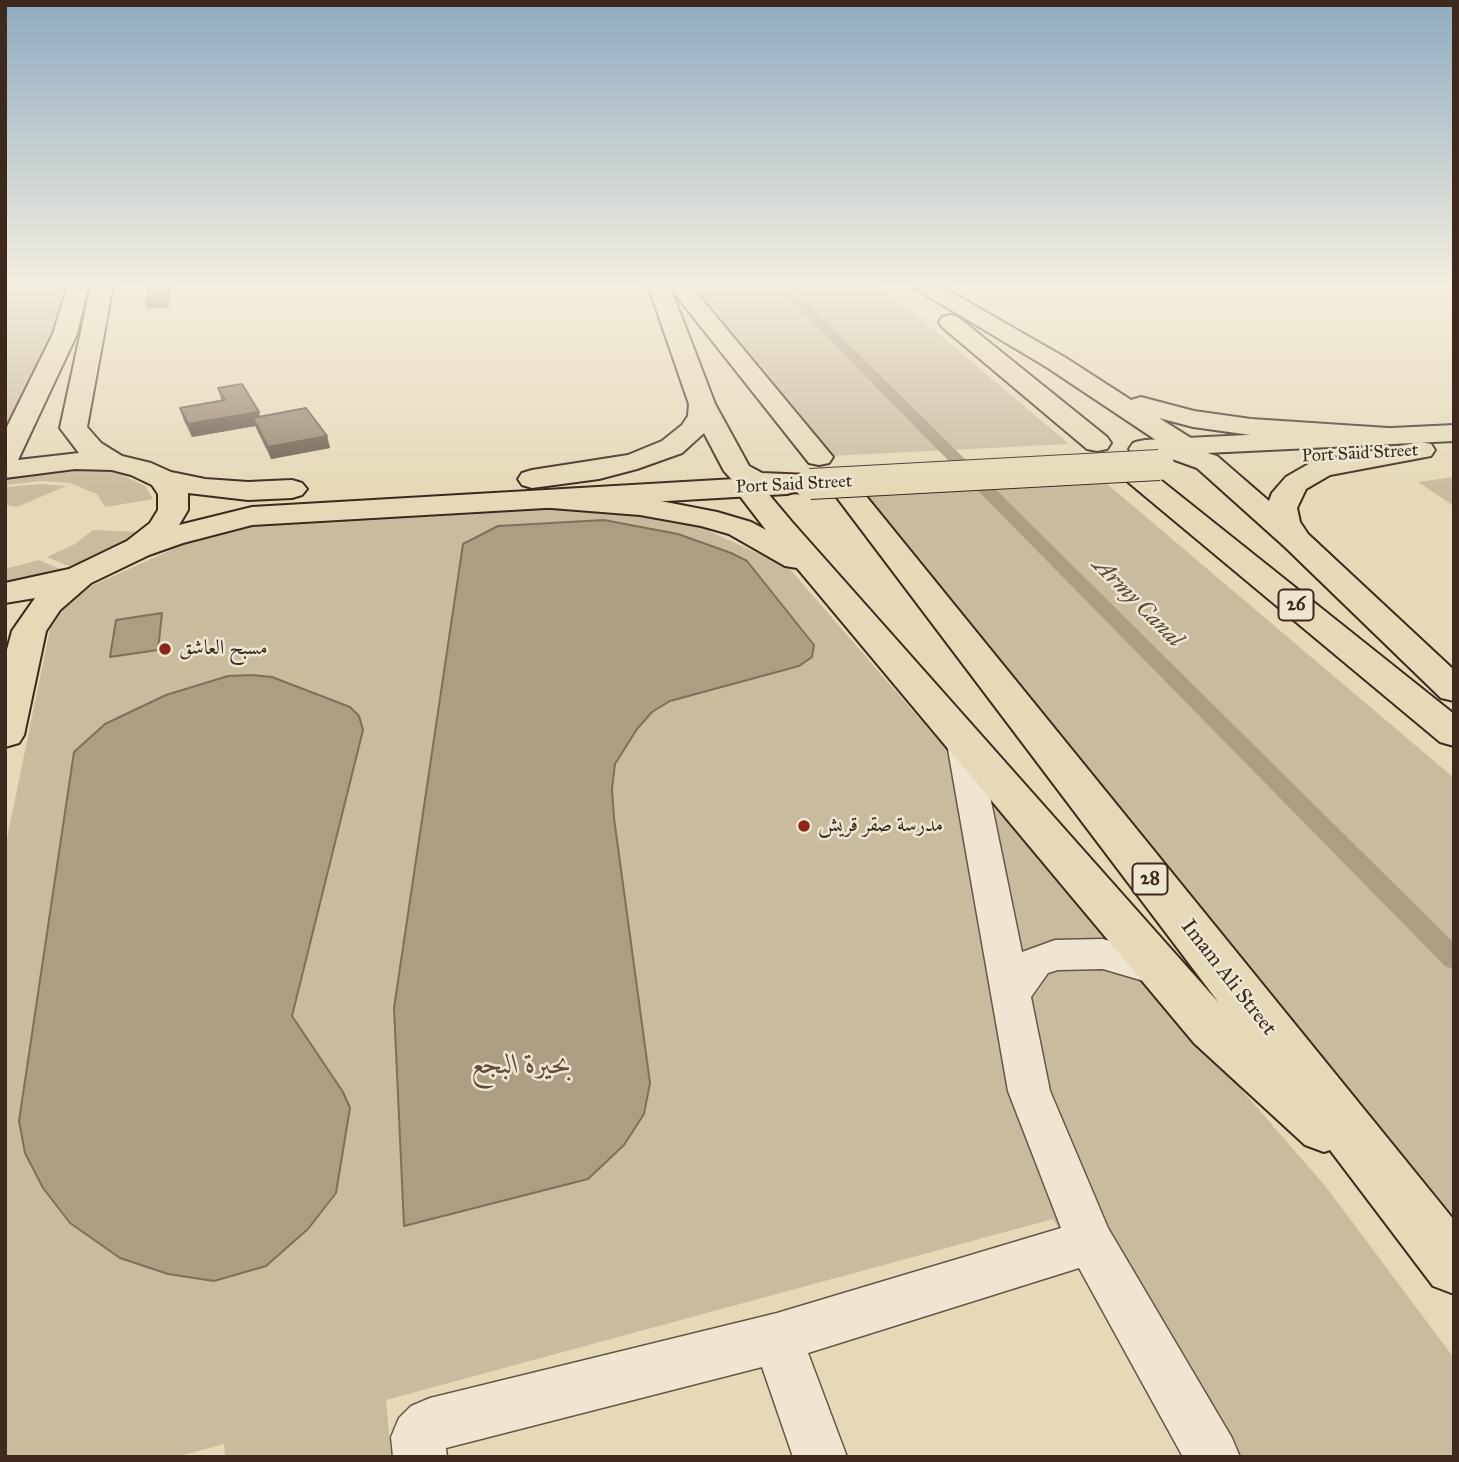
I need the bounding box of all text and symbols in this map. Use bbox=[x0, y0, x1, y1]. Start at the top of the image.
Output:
street label: Port Said Street bbox=[1301, 440, 1419, 468]
street label: Port Said Street bbox=[735, 471, 853, 499]
water label: Army Canal bbox=[1086, 552, 1188, 654]
road number: 26 bbox=[1278, 590, 1314, 620]
place label: مسبح العاشق bbox=[179, 636, 268, 662]
marker: مسبح العاشق bbox=[157, 641, 173, 657]
place label: مدرسة صقر قريش bbox=[818, 813, 943, 839]
marker: مدرسة صقر قريش bbox=[796, 818, 812, 834]
road number: 28 bbox=[1132, 864, 1168, 894]
street label: Imam Ali Street bbox=[1175, 915, 1281, 1041]
water label: بحيرة البجع bbox=[470, 1049, 572, 1083]

